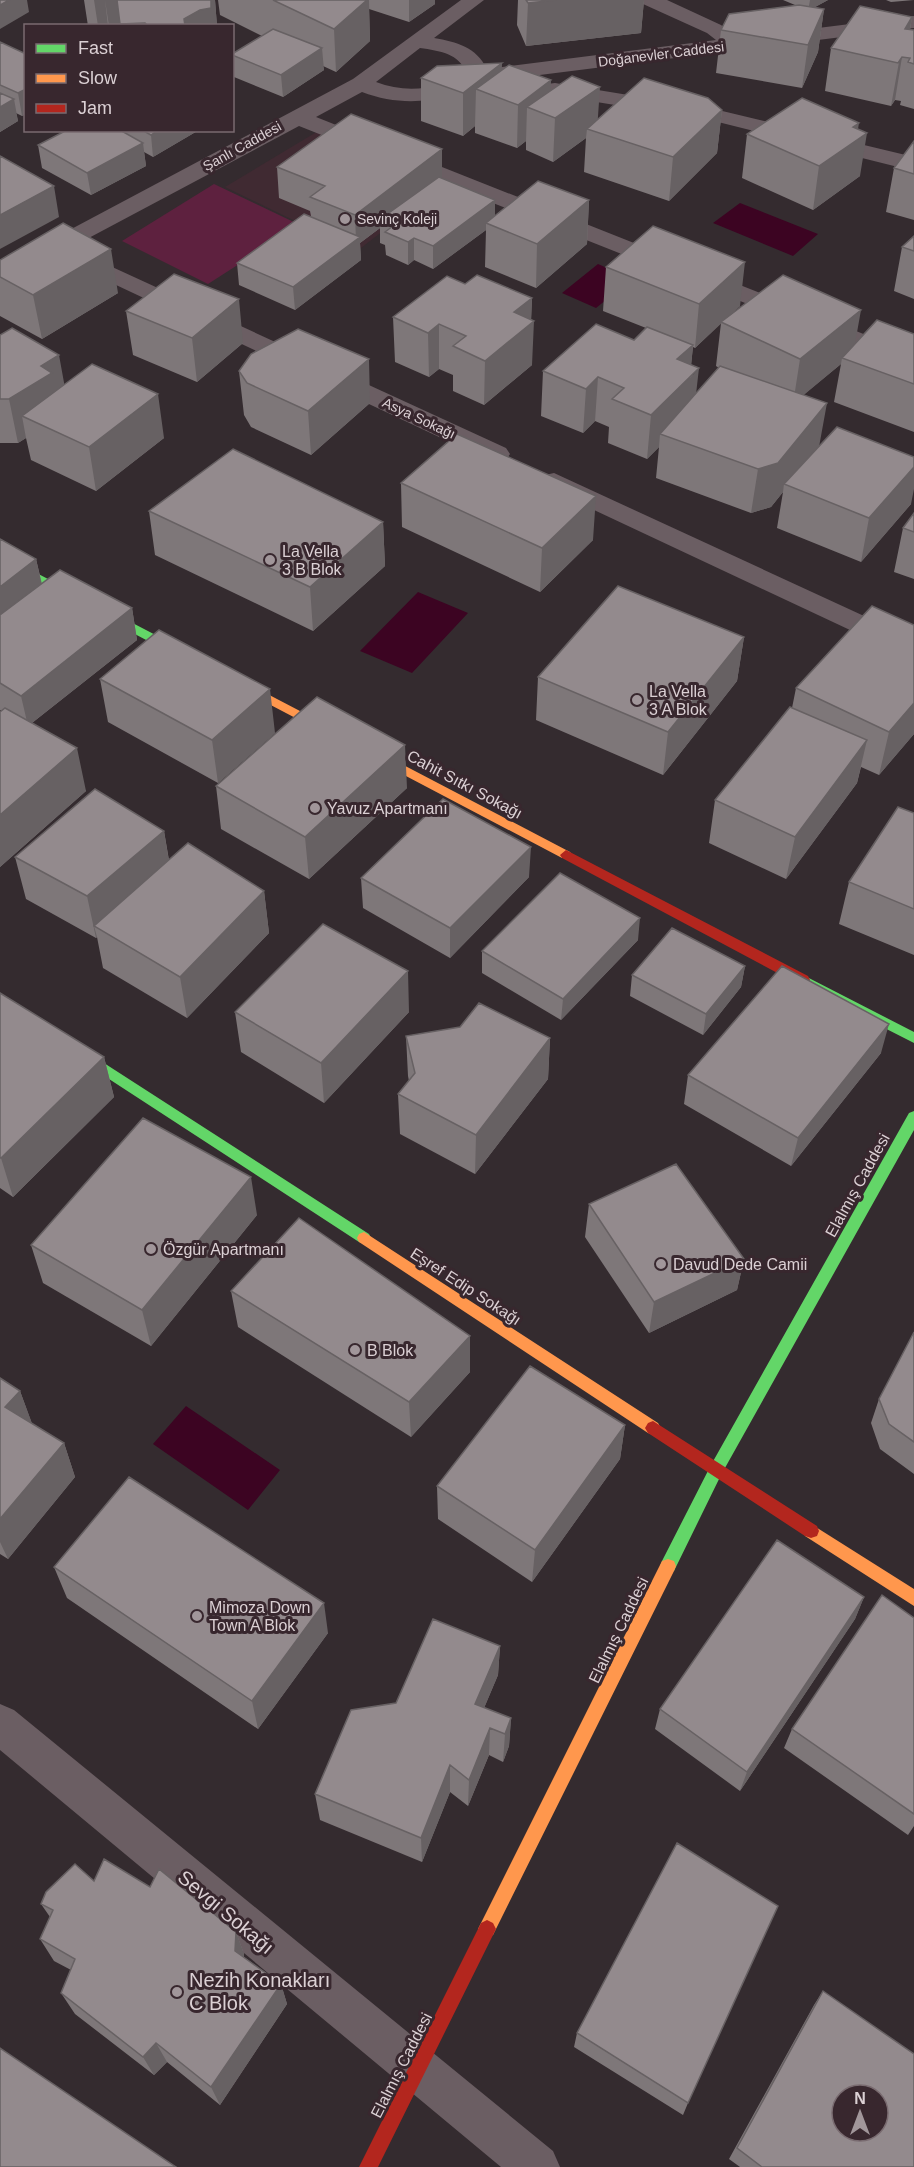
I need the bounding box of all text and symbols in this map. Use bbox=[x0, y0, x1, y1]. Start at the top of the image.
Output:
legend bbox=[24, 24, 234, 132]
text: Fast bbox=[78, 38, 113, 58]
street label: Doğanevler Caddesi bbox=[597, 38, 725, 70]
text: Slow bbox=[78, 68, 118, 88]
text: Jam bbox=[78, 98, 112, 118]
street label: Şanlı Caddesi bbox=[200, 118, 284, 174]
place label: Sevinç Koleji bbox=[357, 211, 437, 227]
marker: Sevinç Koleji bbox=[338, 212, 352, 226]
street label: Asya Sokağı bbox=[380, 394, 458, 442]
place label: La Vella 3 B Blok bbox=[282, 543, 343, 578]
marker: La Vella 3 B Blok bbox=[263, 553, 277, 567]
place label: La Vella 3 A Blok bbox=[649, 683, 708, 718]
marker: La Vella 3 A Blok bbox=[630, 693, 644, 707]
street label: Cahit Sıtkı Sokağı bbox=[404, 747, 525, 822]
place label: Yavuz Apartmanı bbox=[327, 800, 448, 817]
marker: Yavuz Apartmanı bbox=[308, 801, 322, 815]
street label: Elalmış Caddesi bbox=[822, 1131, 893, 1240]
place label: Özgür Apartmanı bbox=[163, 1241, 284, 1258]
marker: Özgür Apartmanı bbox=[144, 1242, 158, 1256]
street label: Eşref Edip Sokağı bbox=[407, 1244, 524, 1328]
place label: Davud Dede Camii bbox=[673, 1256, 807, 1273]
marker: Davud Dede Camii bbox=[654, 1257, 668, 1271]
place label: B Blok bbox=[367, 1342, 414, 1359]
marker: B Blok bbox=[348, 1343, 362, 1357]
street label: Elalmış Caddesi bbox=[585, 1575, 651, 1686]
place label: Mimoza Down Town A Blok bbox=[209, 1599, 310, 1634]
marker: Mimoza Down Town A Blok bbox=[190, 1609, 204, 1623]
street label: Sevgi Sokağı bbox=[174, 1866, 278, 1958]
place label: Nezih Konakları C Blok bbox=[189, 1969, 330, 2014]
marker: Nezih Konakları C Blok bbox=[170, 1985, 184, 1999]
street label: Elalmış Caddesi bbox=[368, 2010, 435, 2121]
north arrow bbox=[830, 2083, 890, 2143]
text: N bbox=[854, 2090, 866, 2107]

